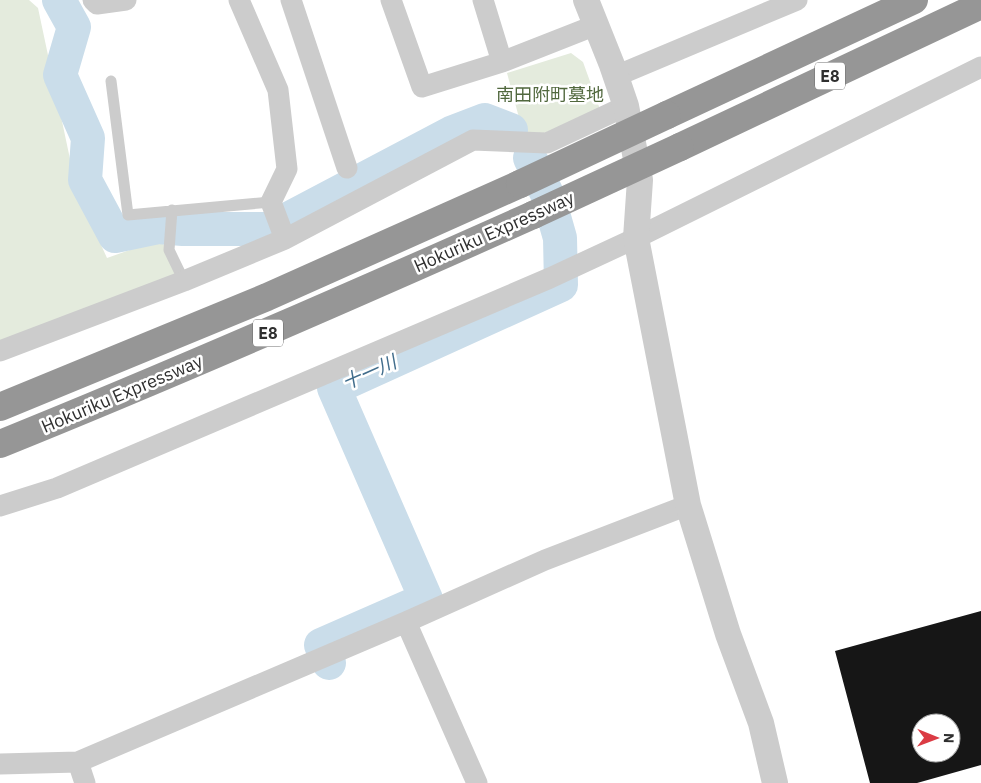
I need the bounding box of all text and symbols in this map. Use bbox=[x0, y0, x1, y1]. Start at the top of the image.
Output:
road number: E8 bbox=[815, 62, 845, 90]
park label: 南田附町墓地 bbox=[496, 83, 604, 106]
street label: Hokuriku Expressway bbox=[410, 186, 578, 277]
road number: E8 bbox=[253, 319, 283, 346]
street label: Hokuriku Expressway bbox=[38, 349, 206, 438]
water label: 十一川 bbox=[338, 349, 402, 395]
north arrow bbox=[911, 713, 961, 763]
text: N bbox=[940, 733, 958, 743]

